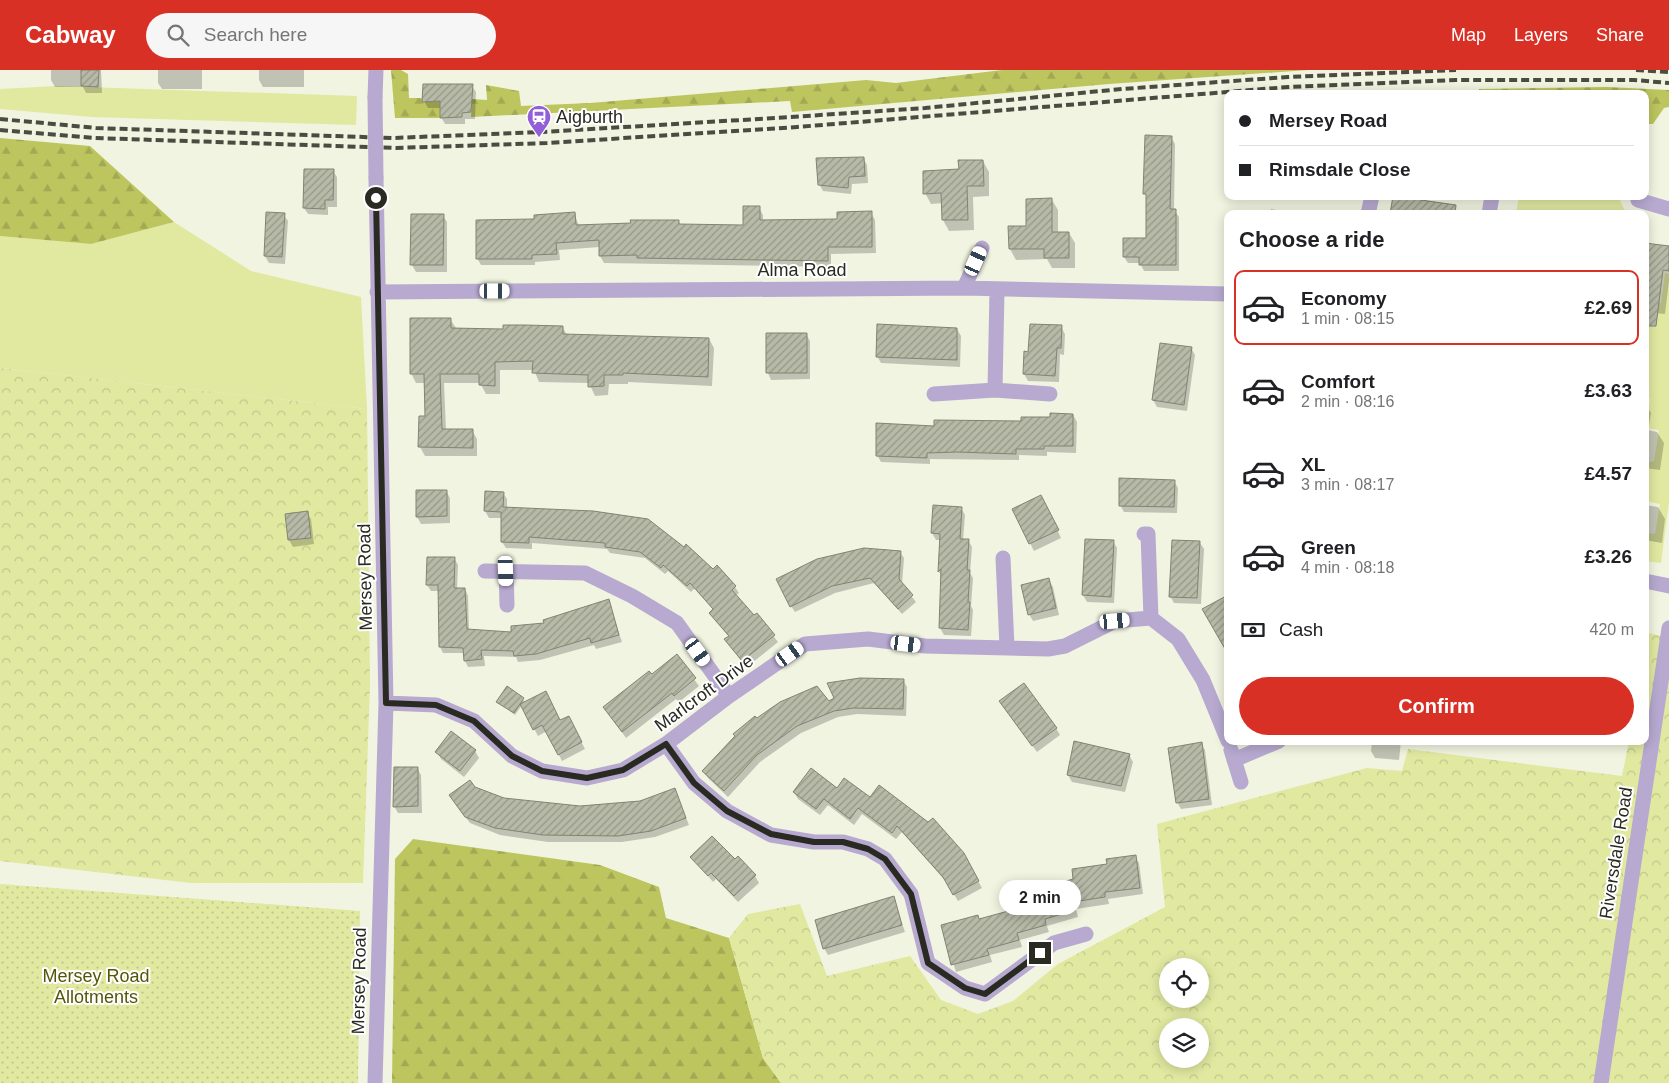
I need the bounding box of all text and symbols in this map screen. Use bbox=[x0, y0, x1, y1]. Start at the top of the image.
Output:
search box bbox=[146, 13, 496, 58]
text: Cabway bbox=[25, 21, 116, 48]
icon: search bbox=[164, 21, 192, 49]
text: Search here bbox=[204, 24, 307, 45]
text: Map bbox=[1451, 25, 1486, 45]
text: Layers bbox=[1514, 25, 1568, 45]
text: Share bbox=[1596, 25, 1644, 45]
station icon: Aigburth bbox=[526, 104, 552, 138]
place label: Aigburth bbox=[556, 107, 623, 127]
text: Mersey Road bbox=[1269, 110, 1387, 131]
text: Rimsdale Close bbox=[1269, 159, 1411, 180]
route start bbox=[365, 187, 387, 209]
text: Choose a ride bbox=[1239, 227, 1384, 252]
car bbox=[963, 244, 988, 278]
street label: Alma Road bbox=[757, 260, 847, 280]
car bbox=[480, 284, 510, 299]
icon: car bbox=[1241, 285, 1286, 330]
text: Economy bbox=[1301, 288, 1387, 309]
text: £2.69 bbox=[1584, 297, 1632, 318]
text: 1 min · 08:15 bbox=[1301, 310, 1394, 327]
icon: car bbox=[1241, 368, 1286, 413]
text: Comfort bbox=[1301, 371, 1375, 392]
text: £3.63 bbox=[1584, 380, 1632, 401]
text: 2 min · 08:16 bbox=[1301, 393, 1394, 410]
icon: car bbox=[1241, 451, 1286, 496]
text: XL bbox=[1301, 454, 1325, 475]
text: £4.57 bbox=[1584, 463, 1632, 484]
text: 3 min · 08:17 bbox=[1301, 476, 1394, 493]
street label: Mersey Road bbox=[354, 523, 376, 631]
icon: car bbox=[1241, 534, 1286, 579]
text: Green bbox=[1301, 537, 1356, 558]
text: £3.26 bbox=[1584, 546, 1632, 567]
car bbox=[497, 556, 514, 586]
text: 4 min · 08:18 bbox=[1301, 559, 1394, 576]
car bbox=[1099, 612, 1130, 630]
icon: cash bbox=[1239, 616, 1267, 644]
text: Cash bbox=[1279, 619, 1323, 640]
text: 420 m bbox=[1590, 621, 1634, 638]
car bbox=[683, 635, 712, 669]
car bbox=[890, 635, 921, 653]
car bbox=[773, 639, 806, 669]
street label: Marlcroft Drive bbox=[651, 651, 757, 735]
button: Confirm bbox=[1239, 677, 1634, 735]
street label: Riversdale Road bbox=[1596, 786, 1636, 920]
callout: 2 min bbox=[999, 880, 1081, 916]
text: 2 min bbox=[1019, 889, 1061, 906]
street label: Mersey Road bbox=[348, 927, 370, 1035]
route end bbox=[1029, 942, 1051, 964]
map controls bbox=[1159, 958, 1209, 1068]
button: locate bbox=[1159, 958, 1209, 1008]
park label: Mersey Road Allotments bbox=[42, 966, 150, 1007]
button: layers bbox=[1159, 1018, 1209, 1068]

